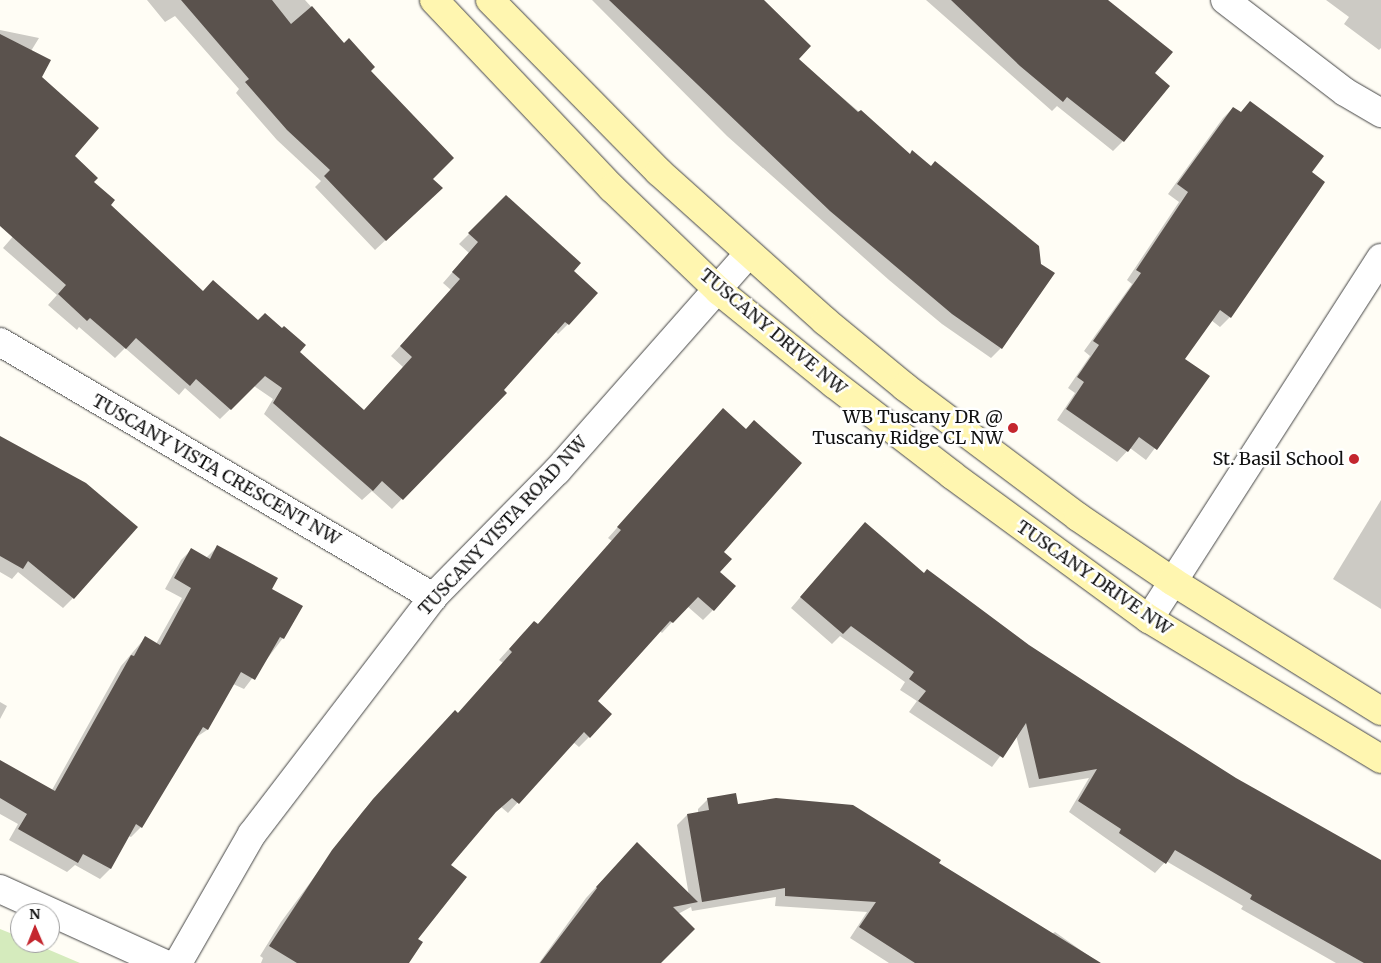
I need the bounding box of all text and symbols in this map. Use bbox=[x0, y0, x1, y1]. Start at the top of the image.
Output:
street label: TUSCANY DRIVE NW bbox=[695, 264, 851, 400]
street label: TUSCANY VISTA CRESCENT NW bbox=[88, 390, 344, 550]
place label: WB Tuscany DR @ Tuscany Ridge CL NW bbox=[812, 407, 1003, 449]
marker: WB Tuscany DR @ Tuscany Ridge CL NW bbox=[1007, 422, 1019, 434]
street label: TUSCANY VISTA ROAD NW bbox=[414, 432, 592, 620]
place label: St. Basil School bbox=[1212, 448, 1344, 470]
marker: St. Basil School bbox=[1348, 453, 1360, 465]
street label: TUSCANY DRIVE NW bbox=[1012, 516, 1176, 640]
north arrow bbox=[10, 903, 60, 953]
text: N bbox=[29, 905, 40, 923]

